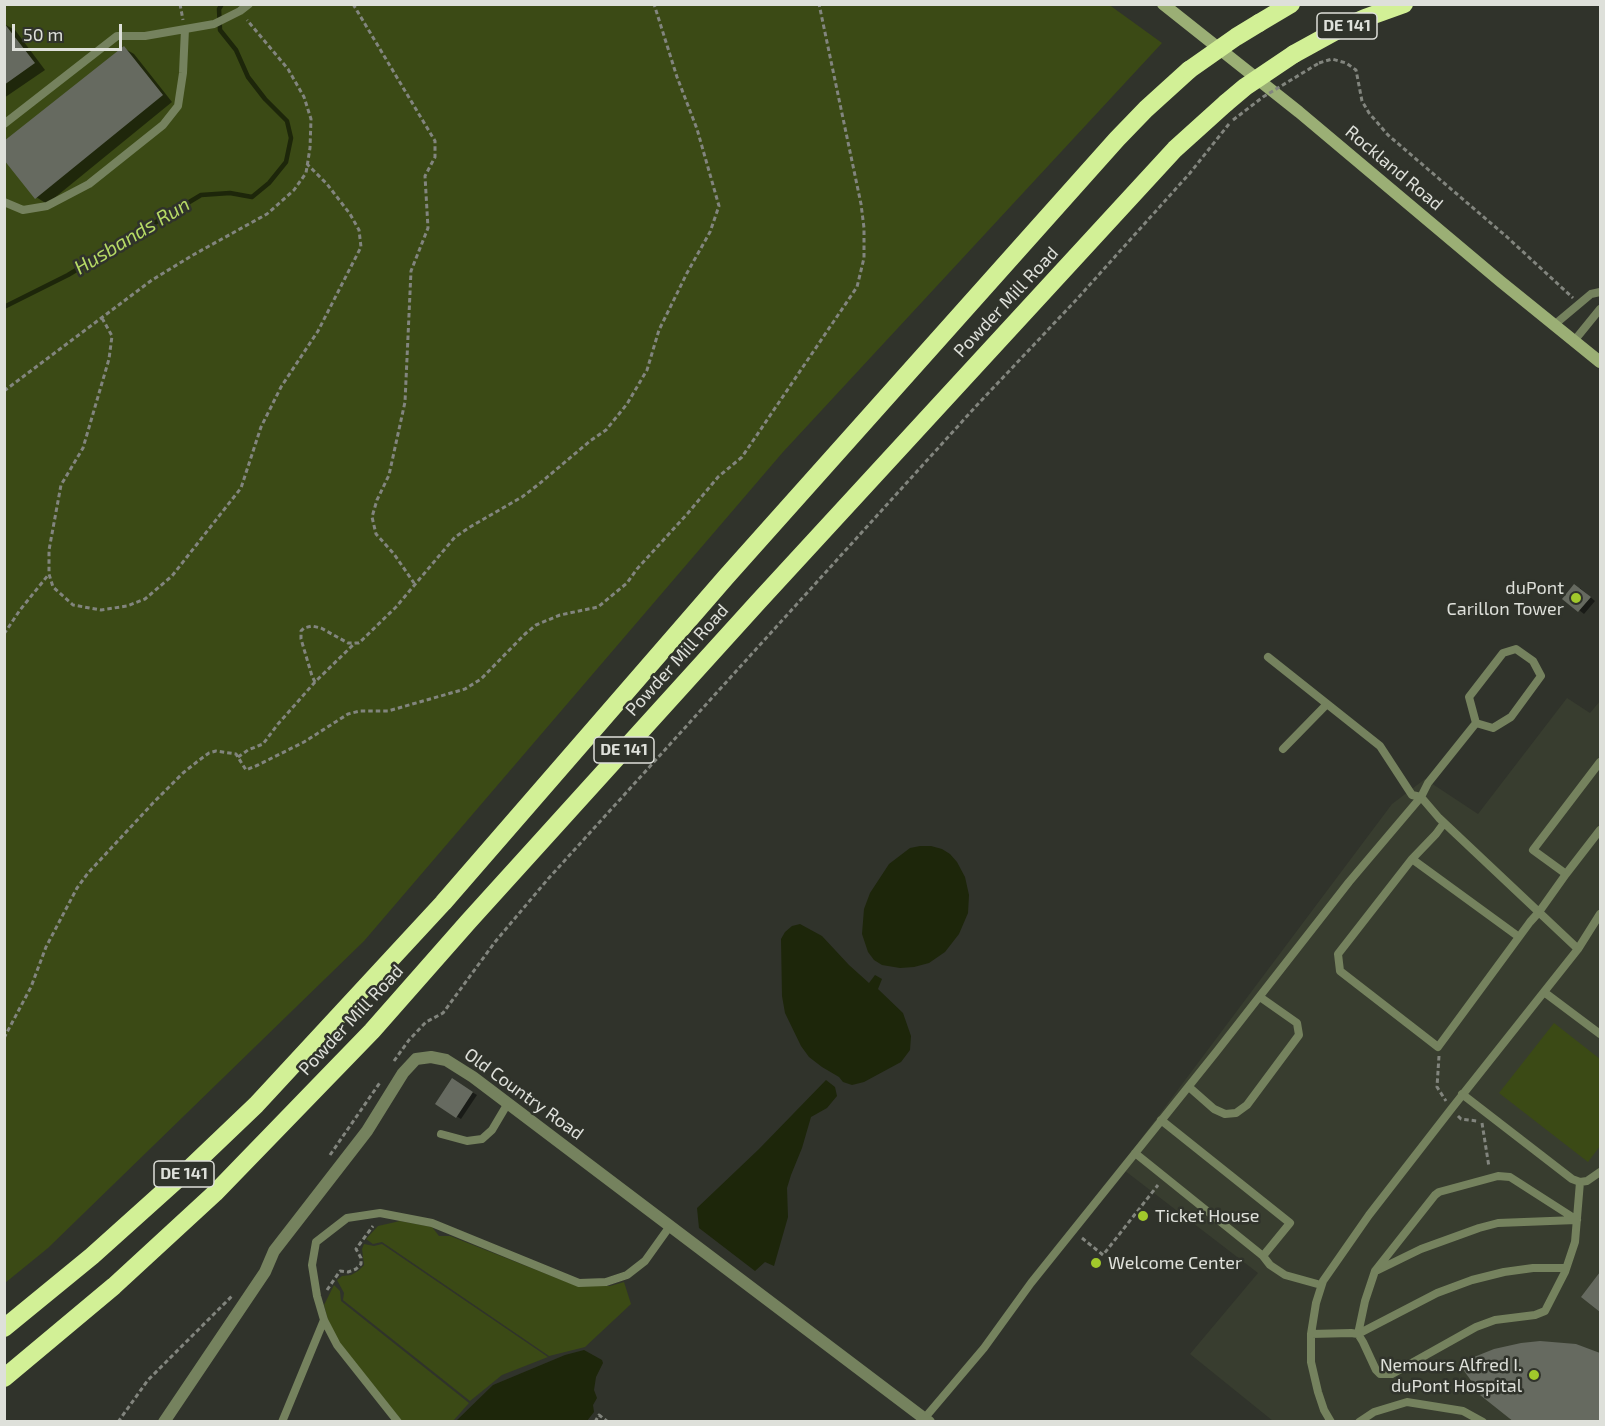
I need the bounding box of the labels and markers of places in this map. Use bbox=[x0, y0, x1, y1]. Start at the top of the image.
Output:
place label: duPont Carillon Tower bbox=[1447, 577, 1564, 620]
marker: duPont Carillon Tower bbox=[1569, 591, 1583, 605]
place label: Ticket House bbox=[1155, 1205, 1259, 1227]
marker: Ticket House bbox=[1136, 1209, 1150, 1223]
place label: Welcome Center bbox=[1108, 1252, 1242, 1274]
marker: Welcome Center bbox=[1089, 1256, 1103, 1270]
place label: Nemours Alfred I. duPont Hospital bbox=[1380, 1354, 1522, 1396]
marker: Nemours Alfred I. duPont Hospital bbox=[1527, 1368, 1541, 1382]

